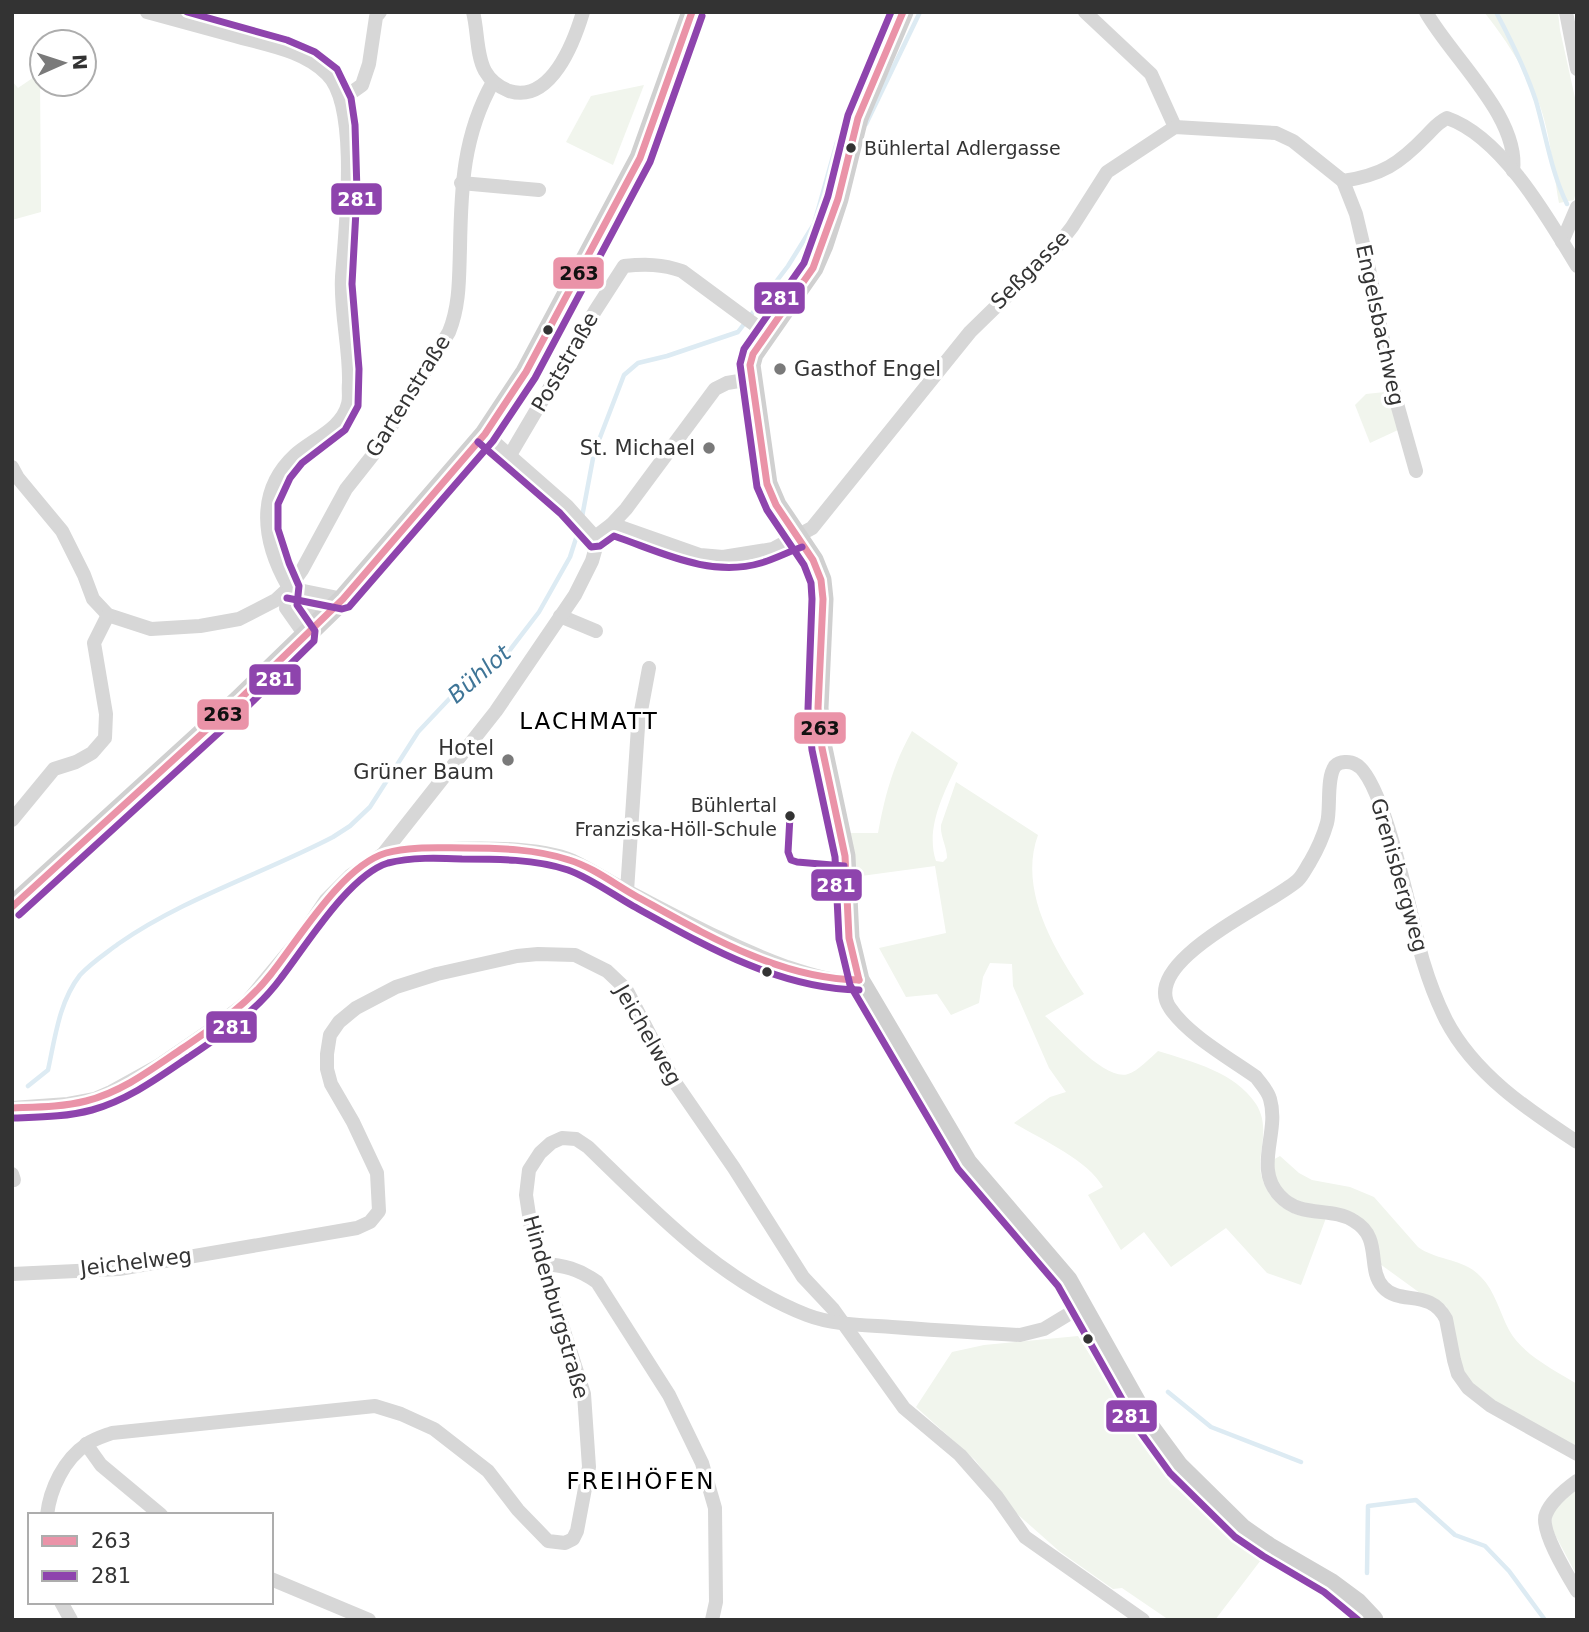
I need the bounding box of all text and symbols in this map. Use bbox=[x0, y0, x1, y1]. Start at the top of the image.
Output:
north arrow bbox=[28, 28, 98, 98]
text: N bbox=[69, 54, 91, 71]
place label: Bühlertal Adlergasse bbox=[864, 137, 1061, 159]
marker: Bühlertal Adlergasse bbox=[844, 141, 858, 155]
line badge: 281 bbox=[330, 182, 383, 216]
text: 281 bbox=[337, 188, 377, 210]
street label: Seßgasse bbox=[986, 226, 1074, 314]
street label: Engelsbachweg bbox=[1351, 242, 1409, 408]
line badge: 263 bbox=[552, 256, 605, 290]
text: 263 bbox=[559, 262, 599, 284]
line badge: 281 bbox=[753, 281, 806, 315]
text: 281 bbox=[760, 287, 800, 309]
street label: Poststraße bbox=[527, 308, 603, 416]
unlabelled marker bbox=[541, 323, 555, 337]
street label: Gartenstraße bbox=[361, 331, 455, 461]
place label: Gasthof Engel bbox=[794, 357, 941, 381]
marker: Gasthof Engel bbox=[772, 361, 788, 377]
place label: St. Michael bbox=[580, 436, 695, 460]
marker: St. Michael bbox=[701, 440, 717, 456]
water label: Bühlot bbox=[442, 639, 516, 708]
line badge: 281 bbox=[248, 663, 302, 696]
text: 281 bbox=[255, 668, 295, 690]
line badge: 263 bbox=[196, 698, 250, 731]
text: 263 bbox=[203, 703, 243, 725]
district label: LACHMATT bbox=[519, 708, 659, 734]
line badge: 263 bbox=[793, 711, 847, 745]
text: 263 bbox=[800, 717, 840, 739]
place label: Hotel Grüner Baum bbox=[353, 736, 494, 784]
marker: Hotel Grüner Baum bbox=[500, 752, 516, 768]
place label: Bühlertal Franziska-Höll-Schule bbox=[575, 794, 777, 840]
street label: Grenisbergweg bbox=[1366, 795, 1432, 955]
marker: Bühlertal Franziska-Höll-Schule bbox=[783, 809, 797, 823]
line badge: 281 bbox=[810, 868, 863, 902]
text: 281 bbox=[816, 874, 856, 896]
unlabelled marker bbox=[760, 965, 774, 979]
street label: Jeichelweg bbox=[609, 979, 686, 1089]
line badge: 281 bbox=[205, 1010, 258, 1044]
text: 281 bbox=[212, 1016, 252, 1038]
street label: Hindenburgstraße bbox=[518, 1213, 594, 1401]
street label: Jeichelweg bbox=[77, 1243, 193, 1281]
unlabelled marker bbox=[1081, 1332, 1095, 1346]
line badge: 281 bbox=[1105, 1399, 1158, 1433]
text: 281 bbox=[1111, 1405, 1151, 1427]
district label: FREIHÖFEN bbox=[567, 1467, 715, 1494]
legend bbox=[28, 1513, 273, 1604]
text: 263 bbox=[91, 1529, 131, 1553]
text: 281 bbox=[91, 1564, 131, 1588]

